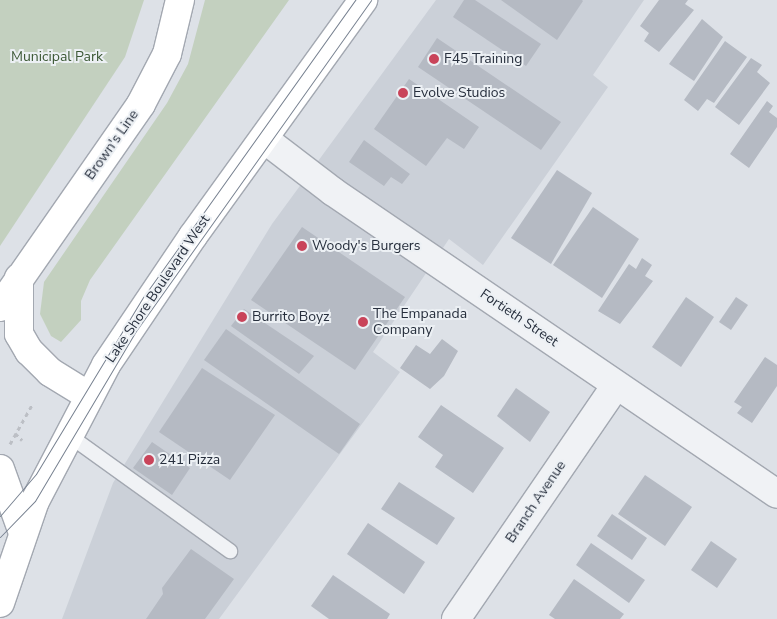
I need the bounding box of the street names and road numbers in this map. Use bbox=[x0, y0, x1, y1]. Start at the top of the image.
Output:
street label: Brown's Line bbox=[82, 107, 142, 183]
street label: Lake Shore Boulevard West bbox=[102, 212, 214, 366]
street label: Fortieth Street bbox=[477, 286, 561, 350]
street label: Branch Avenue bbox=[502, 458, 570, 546]

